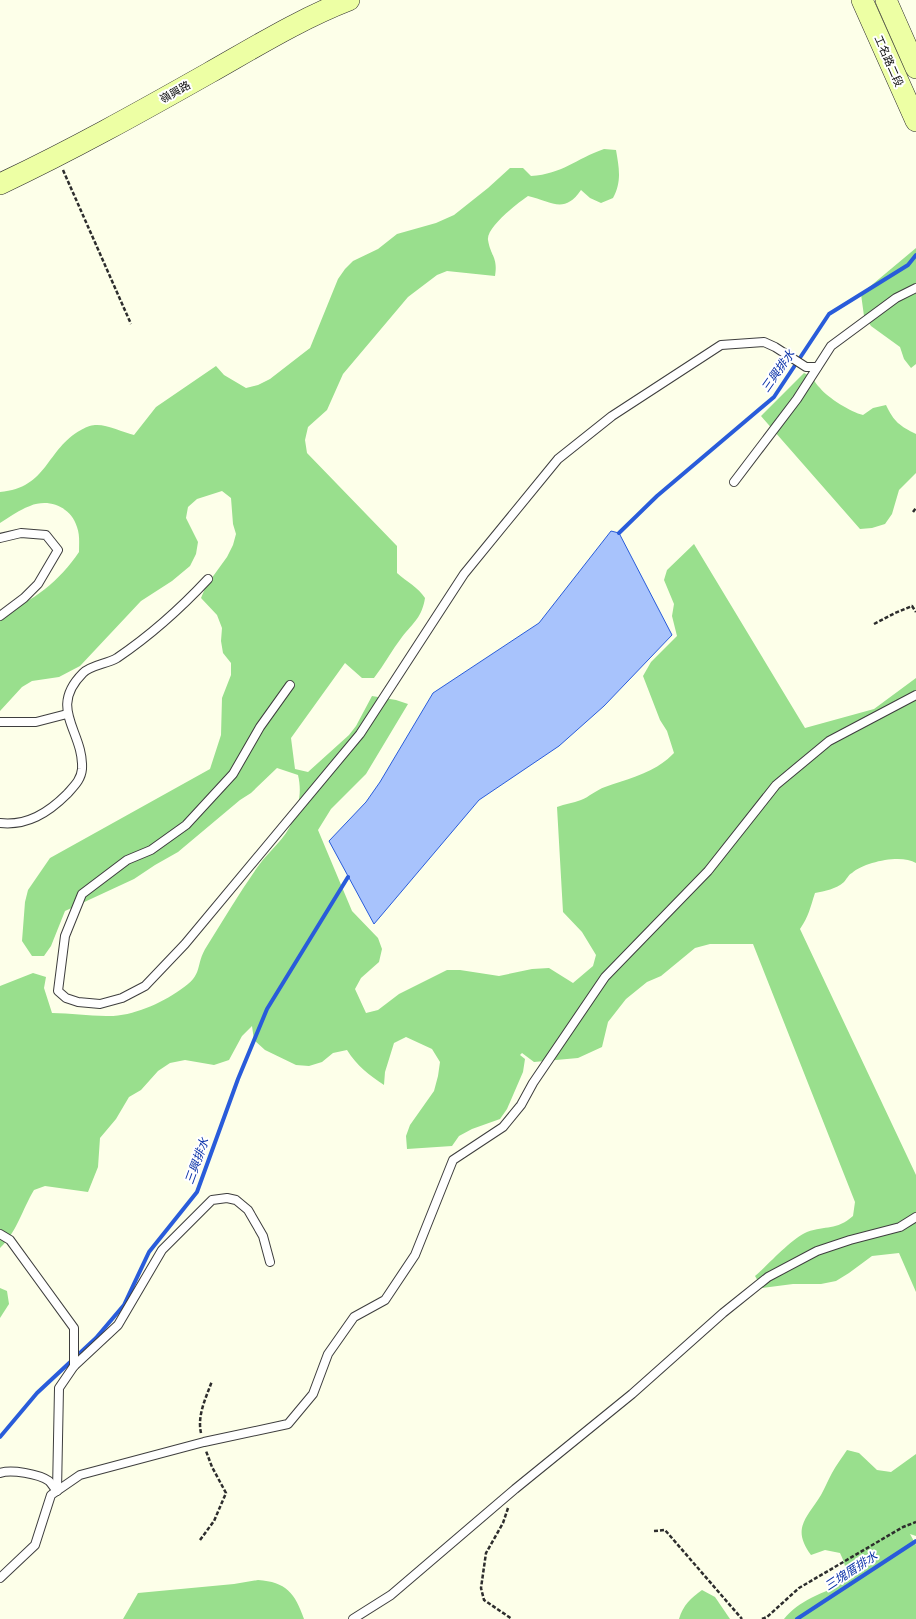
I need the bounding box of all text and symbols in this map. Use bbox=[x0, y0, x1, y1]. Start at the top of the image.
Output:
street label: 工名路二段 bbox=[871, 32, 908, 89]
street label: 嶺興路 bbox=[156, 76, 193, 106]
water label: 三興排水 bbox=[756, 345, 798, 395]
water label: 三興排水 bbox=[179, 1134, 212, 1186]
water label: 三塊厝排水 bbox=[820, 1546, 881, 1593]

